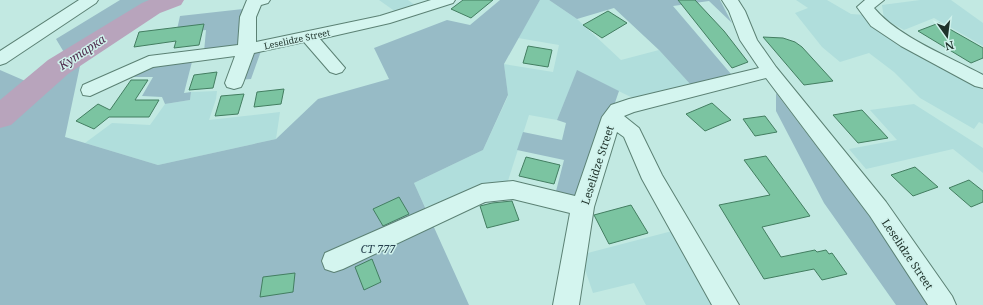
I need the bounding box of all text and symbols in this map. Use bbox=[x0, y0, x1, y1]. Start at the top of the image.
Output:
north arrow bbox=[927, 16, 967, 56]
street label: Leselidze Street bbox=[263, 26, 331, 52]
water label: Кутарка bbox=[54, 30, 109, 74]
text: N bbox=[943, 38, 956, 55]
street label: Leselidze Street bbox=[577, 123, 617, 206]
street label: Leselidze Street bbox=[879, 216, 937, 292]
park label: СТ 777 bbox=[361, 241, 396, 256]

